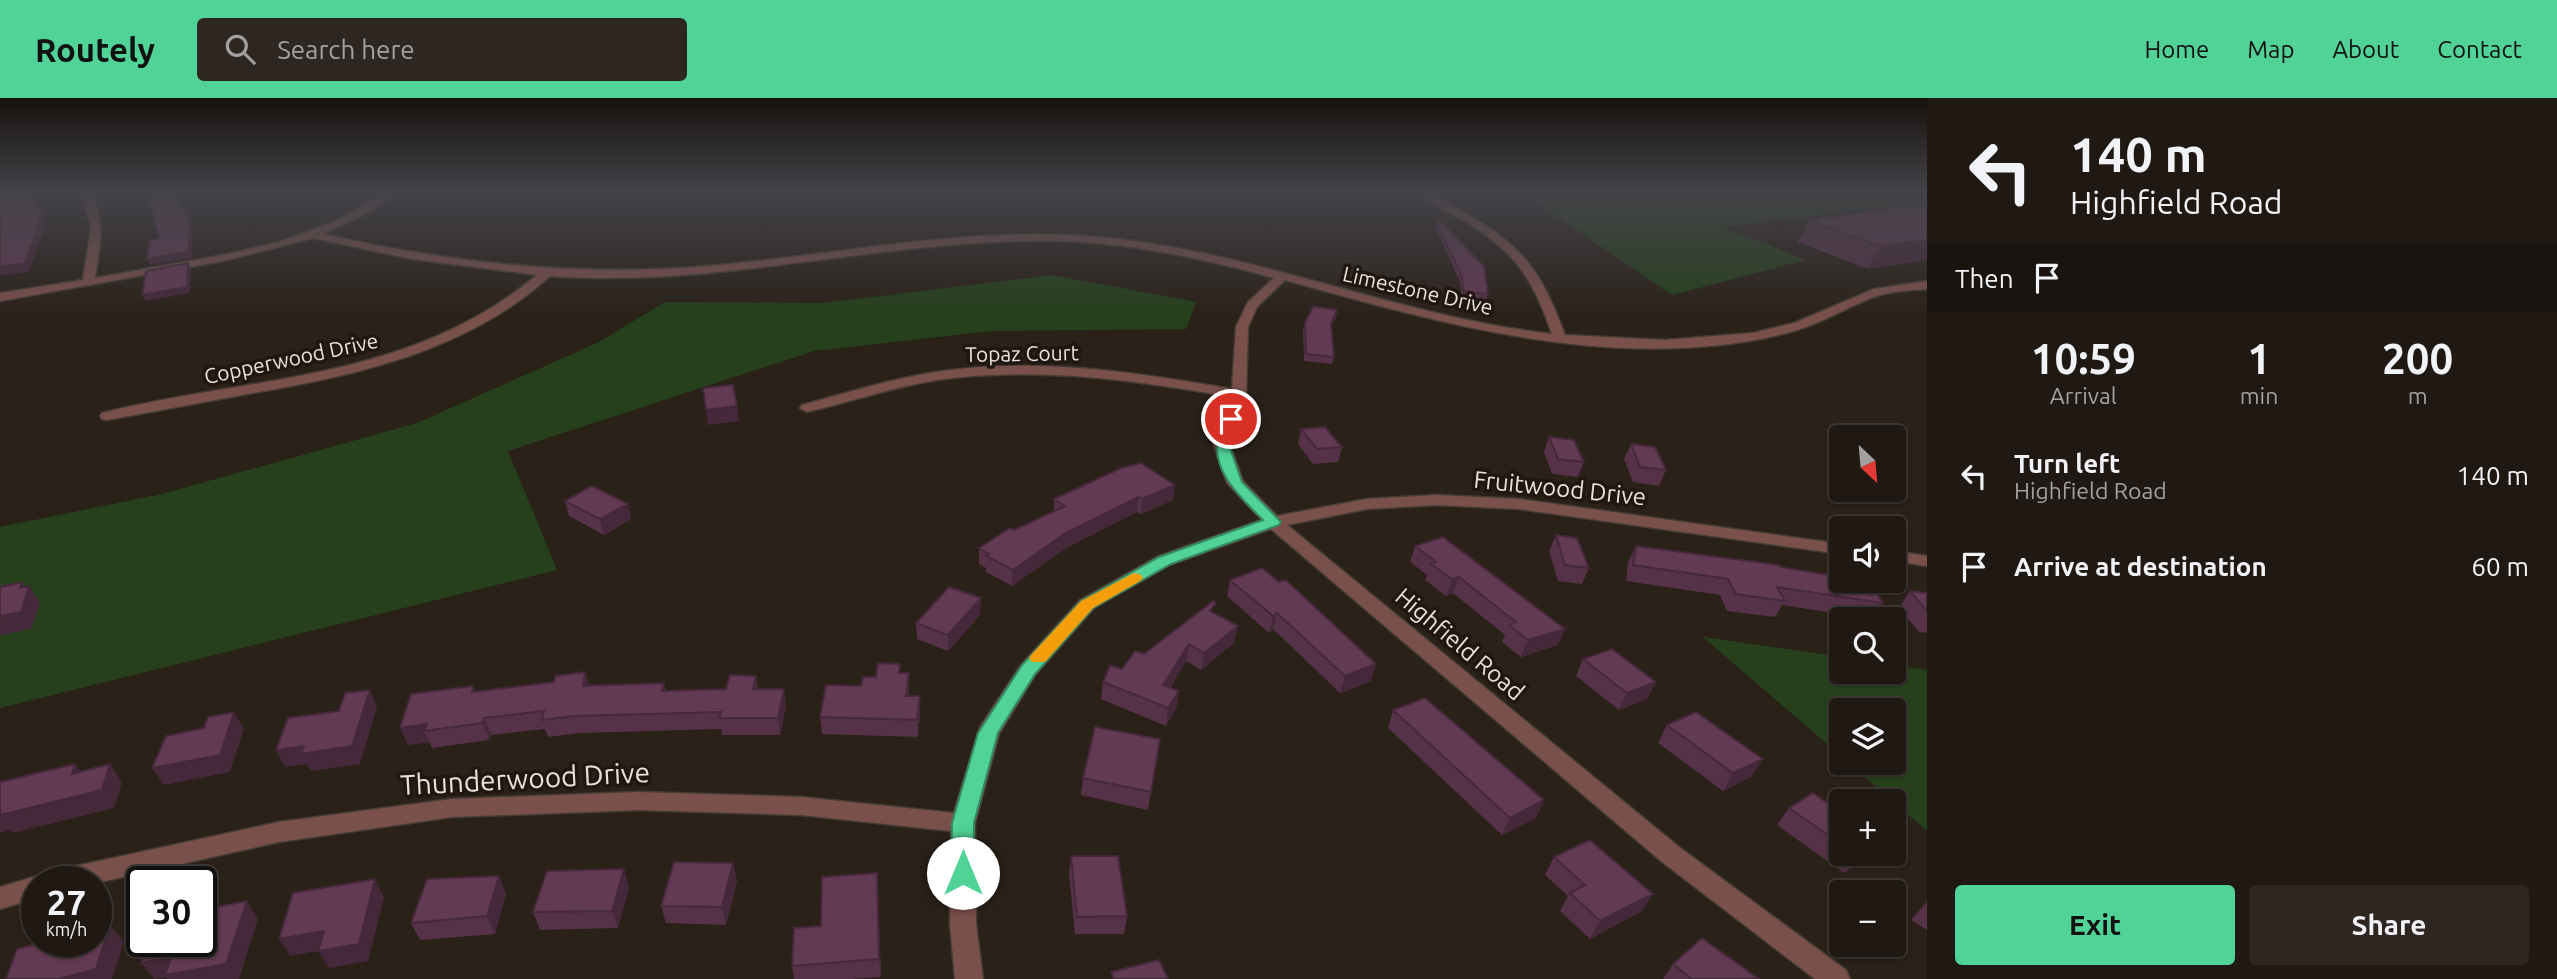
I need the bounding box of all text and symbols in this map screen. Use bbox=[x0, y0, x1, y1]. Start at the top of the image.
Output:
search box bbox=[197, 18, 687, 81]
icon: search bbox=[221, 30, 259, 68]
text: Routely bbox=[35, 31, 155, 68]
text: Search here bbox=[277, 35, 415, 64]
text: Home bbox=[2144, 36, 2209, 63]
text: Map bbox=[2247, 36, 2294, 63]
text: About bbox=[2332, 36, 2399, 63]
text: Contact bbox=[2437, 36, 2522, 63]
icon: left bbox=[1955, 126, 2046, 217]
text: 140 m bbox=[2070, 126, 2207, 181]
text: Highfield Road bbox=[2070, 184, 2283, 220]
icon: arrive bbox=[2028, 259, 2066, 297]
street label: Limestone Drive bbox=[1341, 261, 1495, 319]
text: Then bbox=[1955, 264, 2014, 293]
street label: Copperwood Drive bbox=[202, 328, 380, 388]
text: 10:59 bbox=[2031, 335, 2136, 382]
text: 1 bbox=[2247, 335, 2271, 382]
text: 200 bbox=[2382, 335, 2453, 382]
street label: Topaz Court bbox=[965, 340, 1079, 366]
text: Arrival bbox=[2050, 383, 2117, 408]
text: min bbox=[2240, 383, 2278, 408]
text: m bbox=[2408, 383, 2428, 408]
pin bbox=[1201, 389, 1261, 449]
icon: arrive bbox=[1212, 400, 1250, 438]
north arrow bbox=[1829, 425, 1906, 502]
map controls bbox=[1829, 425, 1906, 957]
text: Turn left bbox=[2014, 449, 2120, 478]
icon: left bbox=[1955, 457, 1993, 495]
text: 140 m bbox=[2457, 461, 2529, 490]
street label: Fruitwood Drive bbox=[1472, 466, 1648, 510]
text: Highfield Road bbox=[2014, 478, 2167, 503]
button: sound bbox=[1829, 516, 1906, 593]
icon: arrive bbox=[1955, 548, 1993, 586]
text: Arrive at destination bbox=[2014, 552, 2267, 581]
text: 60 m bbox=[2471, 552, 2529, 581]
street label: Highfield Road bbox=[1390, 582, 1530, 706]
button: search bbox=[1829, 607, 1906, 684]
button: layers bbox=[1829, 698, 1906, 775]
street label: Thunderwood Drive bbox=[399, 756, 651, 800]
button: + bbox=[1829, 789, 1906, 866]
position arrow bbox=[926, 836, 1000, 910]
speed limit sign: 30 bbox=[126, 866, 217, 957]
button: − bbox=[1829, 880, 1906, 957]
text: 27 bbox=[47, 882, 86, 922]
button: Exit bbox=[1955, 885, 2235, 965]
button: Share bbox=[2249, 885, 2529, 965]
text: km/h bbox=[46, 919, 87, 939]

